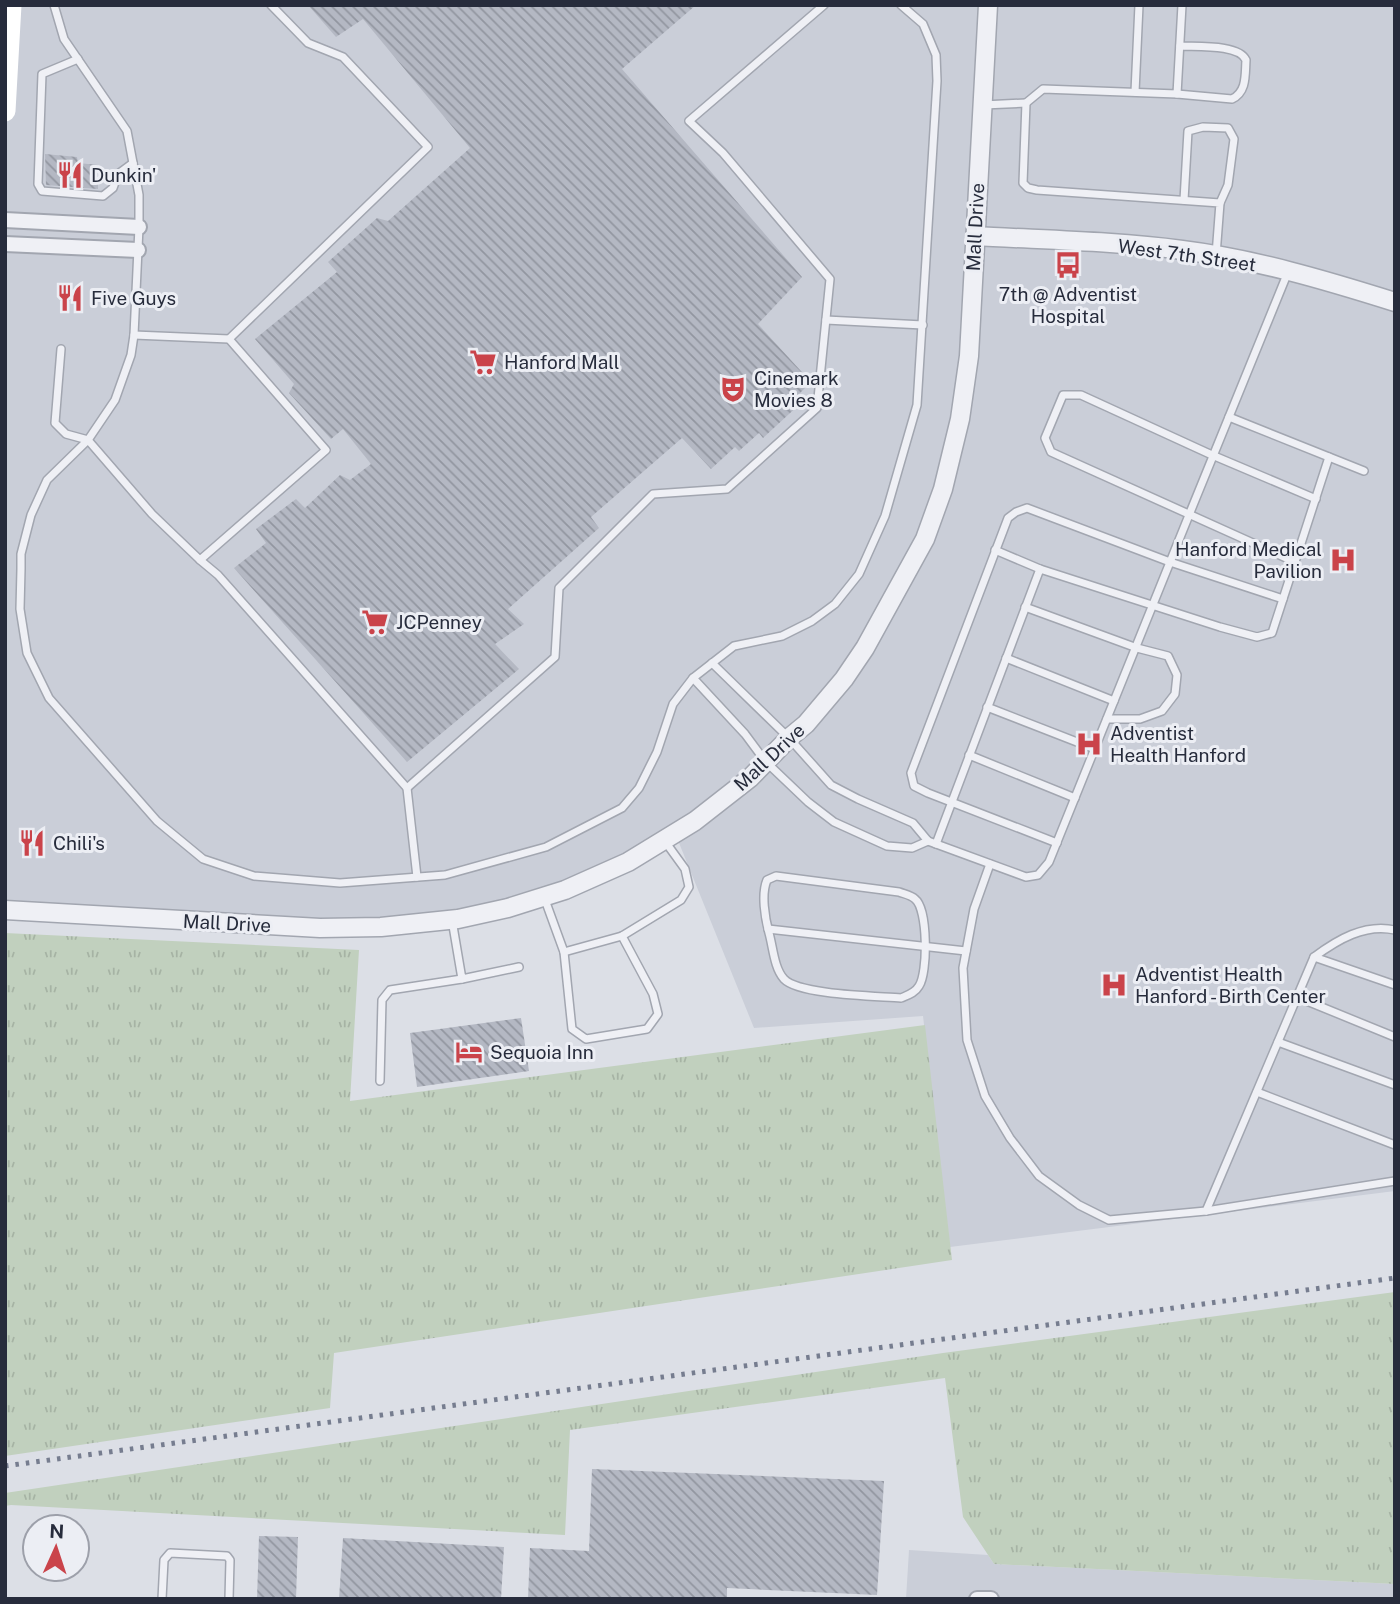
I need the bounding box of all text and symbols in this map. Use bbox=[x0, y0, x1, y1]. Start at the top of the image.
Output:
restaurant icon: Dunkin' bbox=[55, 160, 85, 190]
place label: Dunkin' bbox=[91, 164, 156, 186]
street label: Mall Drive bbox=[962, 182, 988, 272]
street label: West 7th Street bbox=[1117, 234, 1257, 276]
bus stop icon: 7th @ Adventist Hospital bbox=[1053, 250, 1083, 280]
restaurant icon: Five Guys bbox=[55, 283, 85, 313]
place label: 7th @ Adventist Hospital bbox=[999, 283, 1137, 327]
place label: Five Guys bbox=[91, 287, 176, 309]
supermarket icon: Hanford Mall bbox=[468, 347, 498, 377]
place label: Hanford Mall bbox=[504, 351, 620, 373]
place label: Cinemark Movies 8 bbox=[754, 367, 839, 411]
theatre icon: Cinemark Movies 8 bbox=[718, 374, 748, 404]
place label: Hanford Medical Pavilion bbox=[1175, 538, 1322, 582]
hospital icon: Hanford Medical Pavilion bbox=[1328, 545, 1358, 575]
supermarket icon: JCPenney bbox=[360, 607, 390, 637]
place label: JCPenney bbox=[396, 611, 482, 633]
street label: Mall Drive bbox=[729, 719, 809, 795]
place label: Adventist Health Hanford bbox=[1110, 722, 1246, 766]
hospital icon: Adventist Health Hanford bbox=[1074, 729, 1104, 759]
restaurant icon: Chili's bbox=[17, 828, 47, 858]
place label: Chili's bbox=[53, 832, 105, 854]
street label: Mall Drive bbox=[182, 910, 272, 936]
place label: Adventist Health Hanford - Birth Center bbox=[1135, 963, 1326, 1007]
hospital icon: Adventist Health Hanford - Birth Center bbox=[1099, 970, 1129, 1000]
hotel icon: Sequoia Inn bbox=[454, 1037, 484, 1067]
place label: Sequoia Inn bbox=[490, 1041, 594, 1063]
north arrow bbox=[21, 1513, 91, 1583]
text: N bbox=[49, 1520, 65, 1542]

